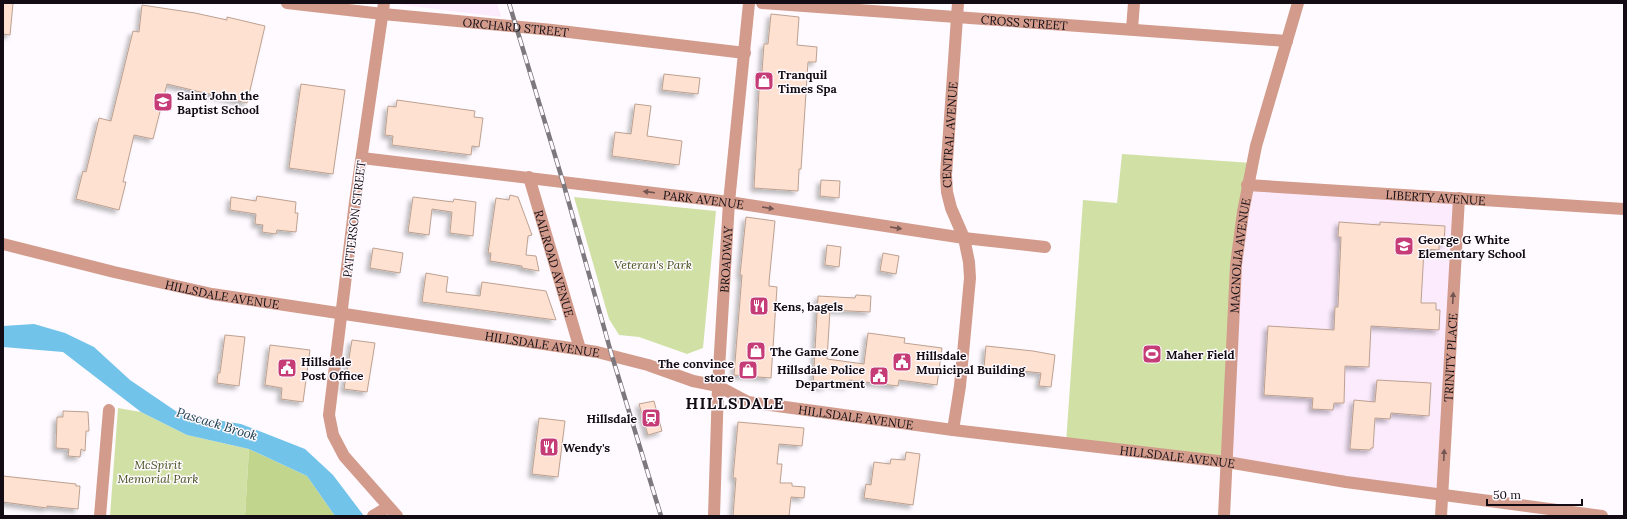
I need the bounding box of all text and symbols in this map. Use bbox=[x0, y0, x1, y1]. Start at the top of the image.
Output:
street label: CROSS STREET bbox=[980, 11, 1069, 33]
street label: ORCHARD STREET bbox=[462, 14, 570, 39]
place label: Tranquil Times Spa bbox=[778, 67, 837, 96]
shop icon: Tranquil Times Spa bbox=[753, 70, 775, 92]
street label: CENTRAL AVENUE bbox=[938, 81, 960, 188]
place label: Saint John the Baptist School bbox=[177, 88, 260, 117]
school or university icon: Saint John the Baptist School bbox=[152, 91, 174, 113]
street label: PATTERSON STREET bbox=[339, 159, 369, 278]
street label: LIBERTY AVENUE bbox=[1385, 186, 1486, 208]
street label: PARK AVENUE bbox=[662, 187, 745, 212]
one-way arrow bbox=[643, 189, 655, 196]
street label: MAGNOLIA AVENUE bbox=[1226, 197, 1253, 313]
one-way arrow bbox=[762, 205, 774, 211]
street label: RAILROAD AVENUE bbox=[532, 208, 578, 319]
street label: BROADWAY bbox=[716, 225, 735, 293]
one-way arrow bbox=[890, 225, 902, 231]
place label: George G White Elementary School bbox=[1418, 232, 1526, 261]
school or university icon: George G White Elementary School bbox=[1393, 235, 1415, 257]
park label: Veteran's Park bbox=[614, 257, 692, 272]
street label: HILLSDALE AVENUE bbox=[164, 276, 280, 312]
one-way arrow bbox=[1450, 292, 1457, 304]
restaurant icon: Kens, bagels bbox=[748, 295, 770, 317]
place label: Kens, bagels bbox=[773, 299, 843, 314]
street label: TRINITY PLACE bbox=[1440, 312, 1460, 402]
street label: HILLSDALE AVENUE bbox=[484, 328, 601, 360]
shop icon: The Game Zone bbox=[745, 340, 767, 362]
sports icon: Maher Field bbox=[1141, 343, 1163, 365]
place label: The Game Zone bbox=[770, 344, 859, 359]
place label: Maher Field bbox=[1166, 347, 1235, 362]
place label: Hillsdale Municipal Building bbox=[916, 348, 1027, 377]
public building icon: Hillsdale Municipal Building bbox=[891, 351, 913, 373]
place label: Hillsdale Post Office bbox=[301, 354, 364, 383]
place label: The convince store bbox=[658, 356, 735, 385]
public building icon: Hillsdale Post Office bbox=[276, 357, 298, 379]
shop icon: The convince store bbox=[737, 359, 759, 381]
place label: Hillsdale Police Department bbox=[777, 362, 866, 391]
public building icon: Hillsdale Police Department bbox=[868, 365, 890, 387]
district label: HILLSDALE bbox=[685, 393, 785, 413]
street label: HILLSDALE AVENUE bbox=[797, 401, 914, 432]
water label: Pascack Brook bbox=[174, 404, 260, 444]
station icon: Hillsdale bbox=[640, 407, 662, 429]
place label: Hillsdale bbox=[587, 411, 638, 426]
restaurant icon: Wendy's bbox=[538, 436, 560, 458]
place label: Wendy's bbox=[563, 440, 610, 455]
street label: HILLSDALE AVENUE bbox=[1119, 442, 1236, 471]
one-way arrow bbox=[1441, 449, 1448, 461]
park label: McSpirit Memorial Park bbox=[118, 457, 198, 486]
scale bar bbox=[1487, 481, 1582, 507]
text: 50 m bbox=[1493, 487, 1521, 502]

